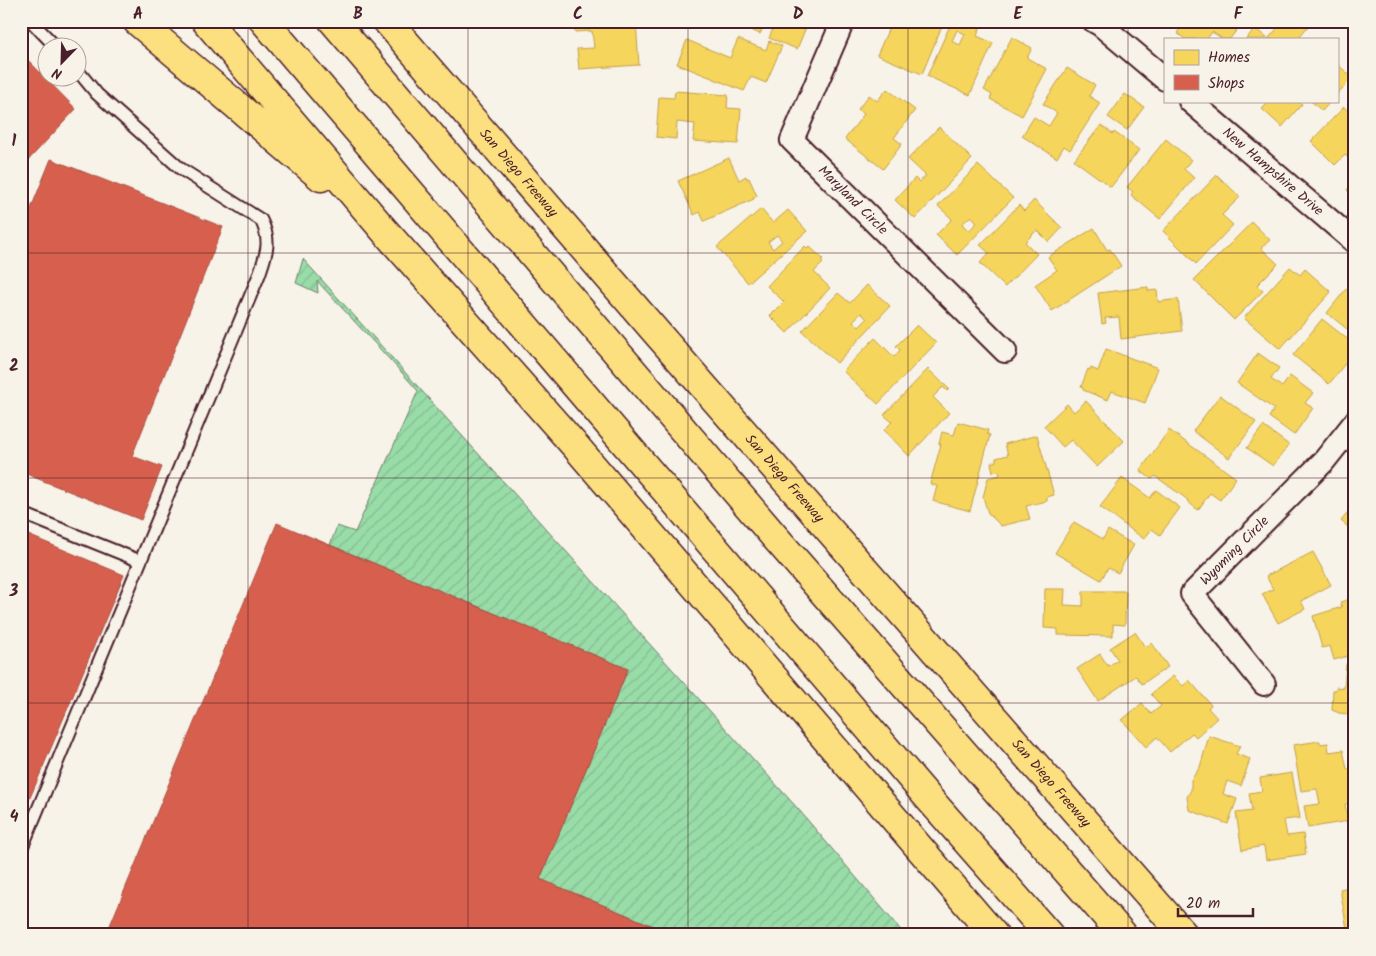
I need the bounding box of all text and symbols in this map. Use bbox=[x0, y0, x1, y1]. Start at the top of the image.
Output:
text: A bbox=[133, 2, 143, 27]
text: B bbox=[353, 2, 363, 27]
text: C bbox=[573, 2, 583, 27]
text: D bbox=[793, 2, 804, 27]
text: E bbox=[1014, 2, 1024, 27]
text: F bbox=[1234, 2, 1244, 27]
north arrow bbox=[38, 38, 88, 88]
legend bbox=[1164, 38, 1338, 102]
text: Homes bbox=[1208, 46, 1251, 70]
text: N bbox=[49, 61, 66, 85]
text: Shops bbox=[1208, 72, 1245, 96]
street label: New Hampshire Drive bbox=[1217, 122, 1329, 222]
street label: San Diego Freeway bbox=[474, 124, 564, 223]
text: 1 bbox=[12, 129, 17, 154]
street label: Maryland Circle bbox=[813, 160, 893, 241]
text: 2 bbox=[9, 354, 19, 379]
street label: San Diego Freeway bbox=[739, 429, 830, 528]
street label: Wyoming Circle bbox=[1195, 511, 1275, 591]
text: 3 bbox=[9, 579, 19, 604]
street label: San Diego Freeway bbox=[1006, 734, 1096, 833]
text: 4 bbox=[10, 805, 19, 830]
scale bar bbox=[1178, 886, 1254, 918]
text: 20 m bbox=[1186, 892, 1220, 916]

